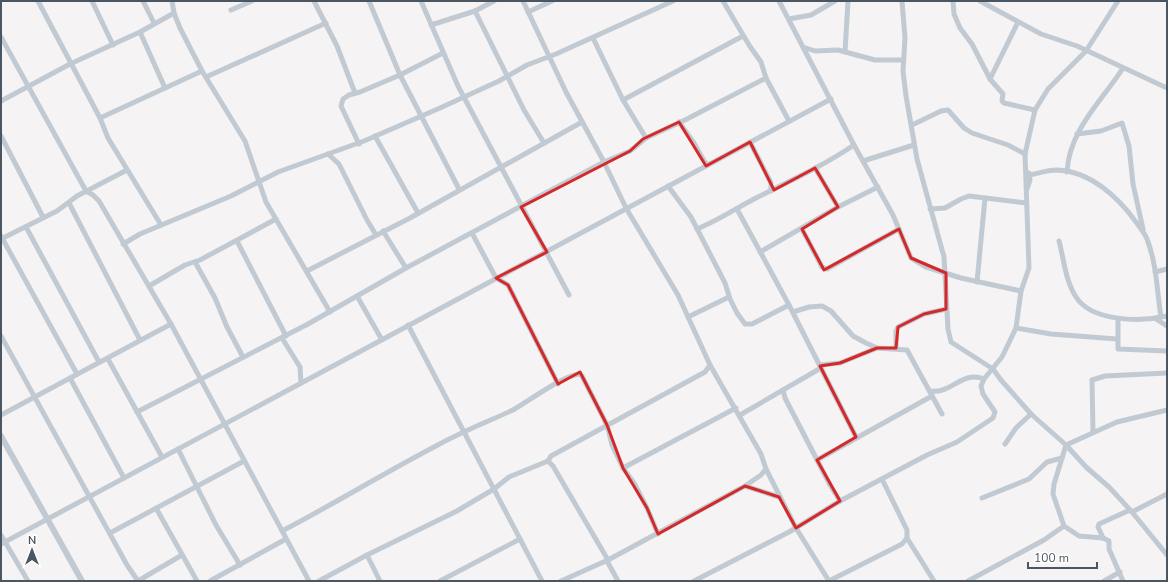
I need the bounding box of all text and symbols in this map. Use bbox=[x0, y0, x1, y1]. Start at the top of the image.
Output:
north arrow bbox=[12, 530, 52, 570]
text: N bbox=[28, 533, 36, 548]
scale bar bbox=[1028, 544, 1097, 570]
text: 100 m bbox=[1034, 550, 1069, 566]

